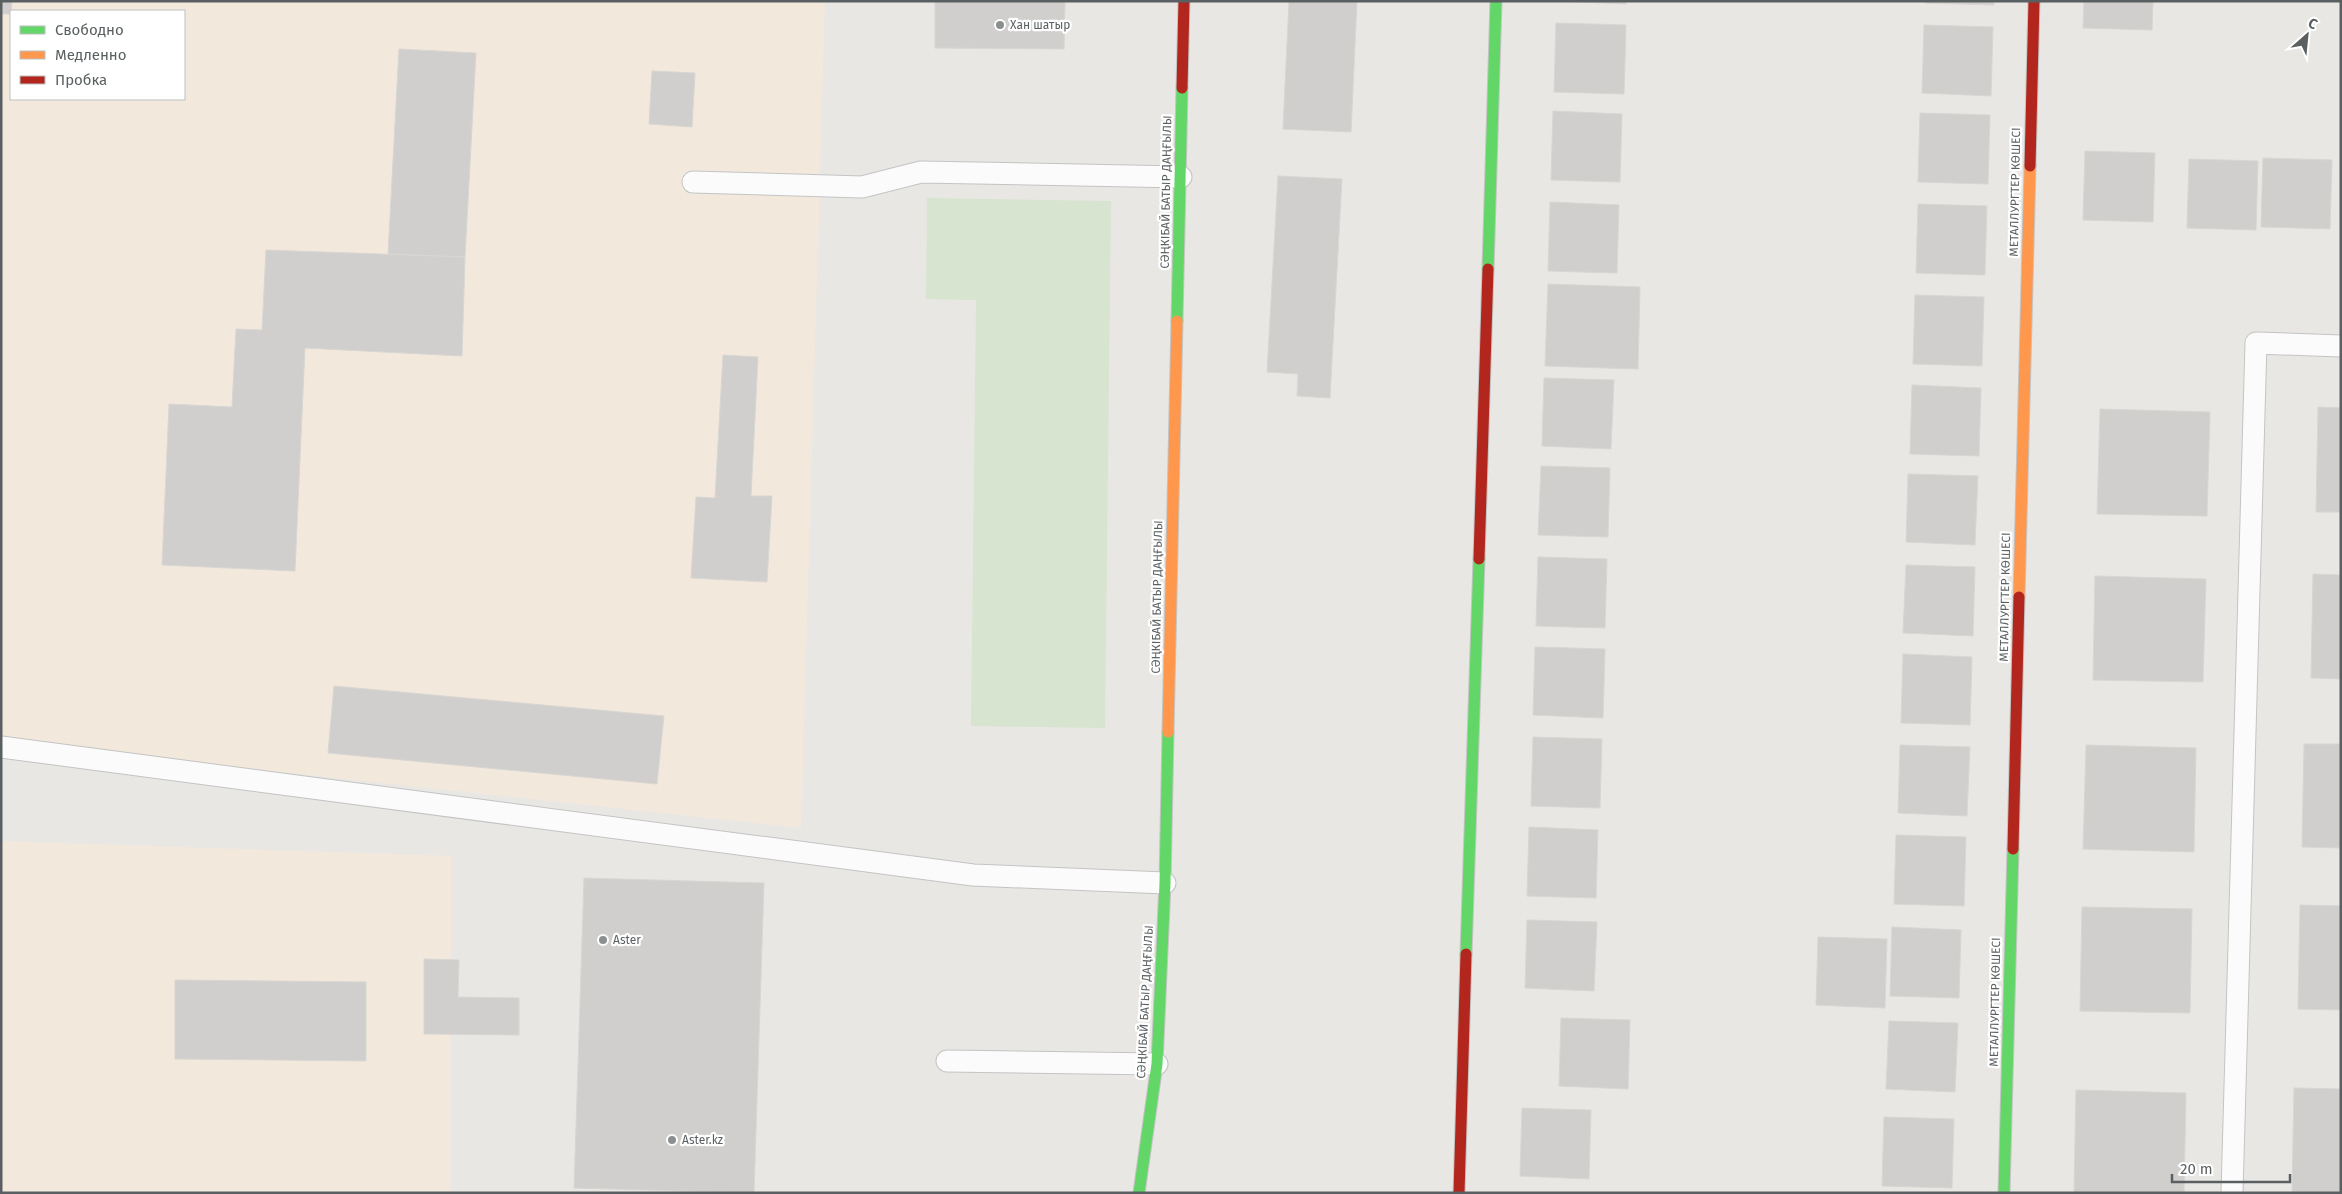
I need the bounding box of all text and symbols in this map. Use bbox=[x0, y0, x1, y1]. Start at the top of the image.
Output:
legend bbox=[10, 10, 185, 100]
north arrow bbox=[2282, 10, 2332, 60]
text: С bbox=[2305, 14, 2320, 33]
place label: Хан шатыр bbox=[1010, 18, 1070, 32]
marker: Хан шатыр bbox=[994, 19, 1006, 31]
text: Свободно bbox=[55, 21, 124, 39]
text: Медленно bbox=[55, 46, 127, 64]
text: Пробка bbox=[55, 71, 107, 89]
street label: СӘҢКІБАЙ БАТЫР ДАҢҒЫЛЫ bbox=[1157, 115, 1174, 269]
street label: МЕТАЛЛУРГТЕР КӨШЕСІ bbox=[2007, 127, 2023, 257]
street label: СӘҢКІБАЙ БАТЫР ДАҢҒЫЛЫ bbox=[1148, 520, 1165, 674]
street label: МЕТАЛЛУРГТЕР КӨШЕСІ bbox=[1997, 532, 2013, 662]
street label: СӘҢКІБАЙ БАТЫР ДАҢҒЫЛЫ bbox=[1133, 925, 1156, 1079]
place label: Aster bbox=[613, 933, 641, 947]
marker: Aster bbox=[597, 934, 609, 946]
street label: МЕТАЛЛУРГТЕР КӨШЕСІ bbox=[1987, 937, 2003, 1067]
place label: Aster.kz bbox=[682, 1133, 723, 1147]
marker: Aster.kz bbox=[666, 1134, 678, 1146]
scale bar bbox=[2172, 1152, 2290, 1184]
text: 20 m bbox=[2180, 1160, 2213, 1178]

